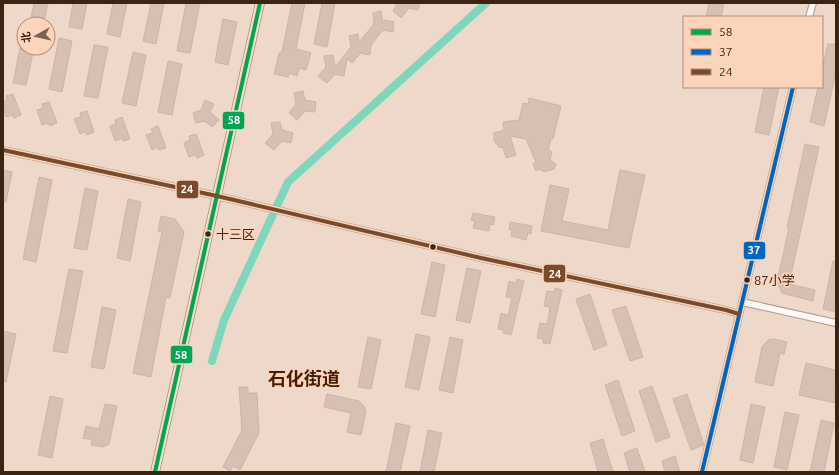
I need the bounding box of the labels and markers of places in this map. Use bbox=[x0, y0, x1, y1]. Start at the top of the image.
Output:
place label: 十三区 bbox=[216, 227, 255, 241]
marker: 十三区 bbox=[203, 229, 213, 239]
unlabelled marker bbox=[428, 242, 438, 252]
place label: 87小学 bbox=[754, 273, 795, 287]
marker: 87小学 bbox=[742, 275, 752, 285]

